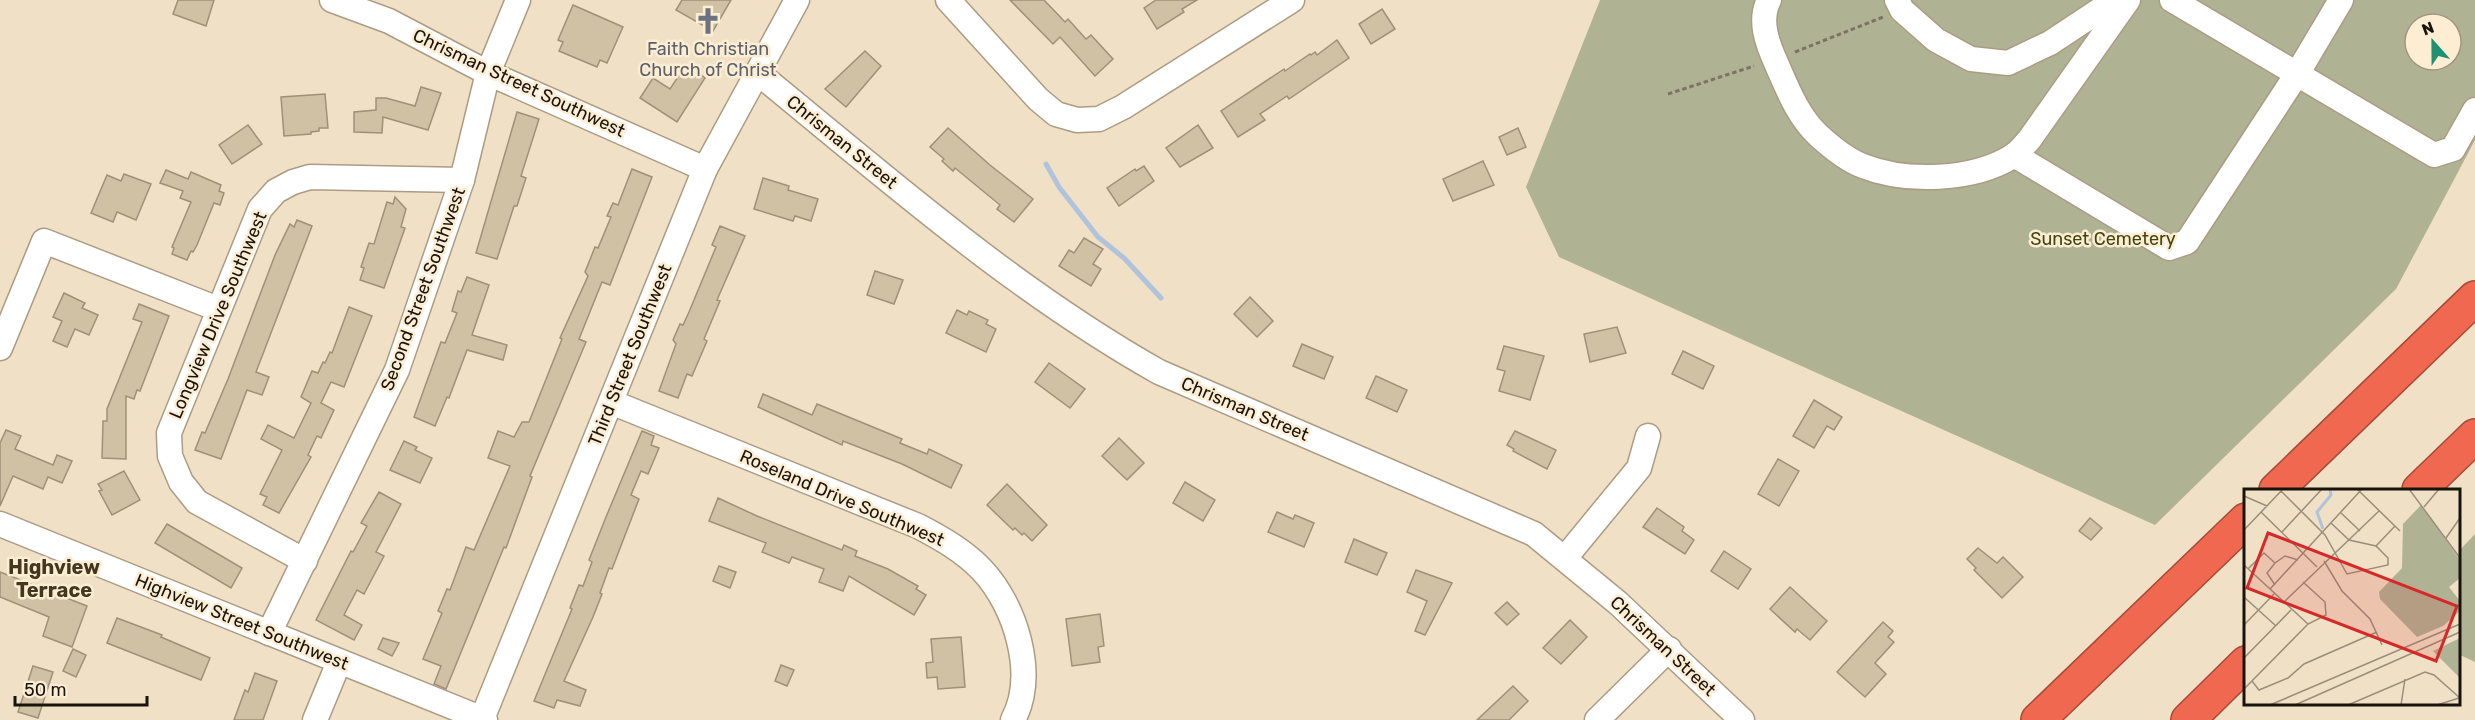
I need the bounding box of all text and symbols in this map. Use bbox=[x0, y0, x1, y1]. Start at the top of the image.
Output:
church icon: Faith Christian Church of Christ bbox=[693, 6, 723, 36]
north arrow bbox=[2403, 12, 2463, 72]
text: N bbox=[2419, 18, 2437, 39]
street label: Chrisman Street Southwest bbox=[409, 24, 629, 142]
place label: Faith Christian Church of Christ bbox=[639, 38, 777, 81]
street label: Chrisman Street bbox=[782, 90, 902, 194]
street label: Second Street Southwest bbox=[376, 184, 470, 394]
street label: Longview Drive Southwest bbox=[164, 208, 272, 422]
park label: Sunset Cemetery bbox=[2030, 228, 2176, 250]
street label: Third Street Southwest bbox=[583, 261, 677, 449]
street label: Chrisman Street bbox=[1178, 372, 1312, 446]
street label: Roseland Drive Southwest bbox=[736, 445, 948, 551]
inset map bbox=[2244, 489, 2460, 705]
district label: Highview Terrace bbox=[8, 555, 100, 602]
street label: Highview Street Southwest bbox=[132, 569, 352, 675]
street label: Chrisman Street bbox=[1606, 591, 1720, 701]
scale bar bbox=[15, 669, 147, 707]
text: 50 m bbox=[24, 679, 67, 701]

